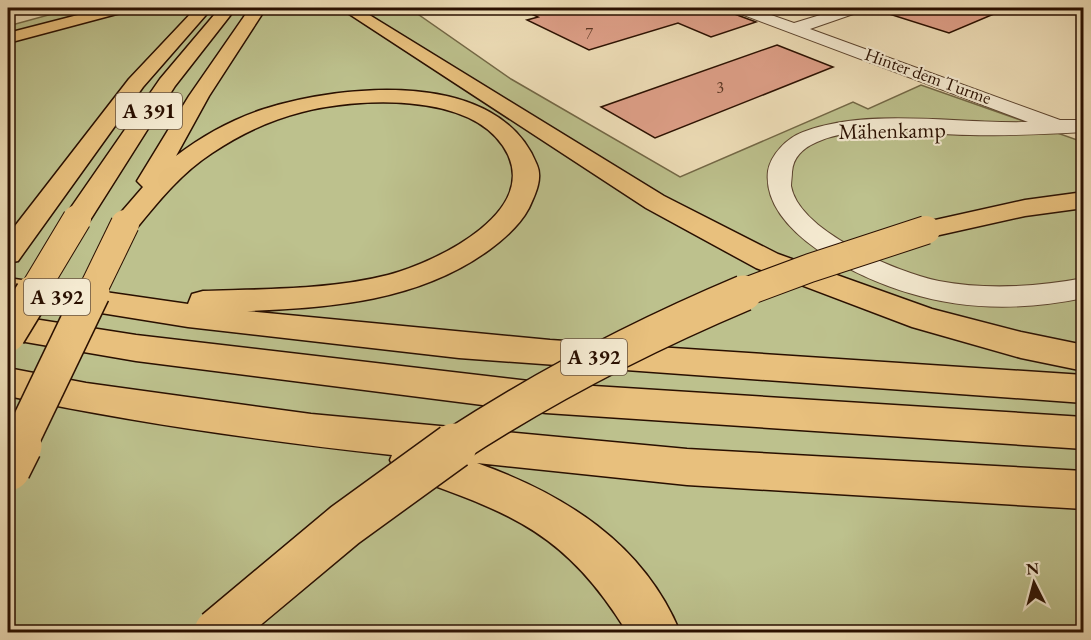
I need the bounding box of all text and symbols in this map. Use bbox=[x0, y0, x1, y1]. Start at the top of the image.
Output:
house number: 7 bbox=[585, 23, 593, 44]
street label: Hinter dem Turme bbox=[862, 42, 995, 109]
house number: 3 bbox=[716, 77, 724, 98]
road number: A 391 bbox=[116, 93, 182, 129]
street label: Mähenkamp bbox=[838, 115, 946, 146]
road number: A 392 bbox=[24, 279, 90, 315]
road number: A 392 bbox=[561, 339, 627, 375]
north arrow bbox=[1004, 553, 1064, 613]
text: N bbox=[1025, 557, 1040, 580]

